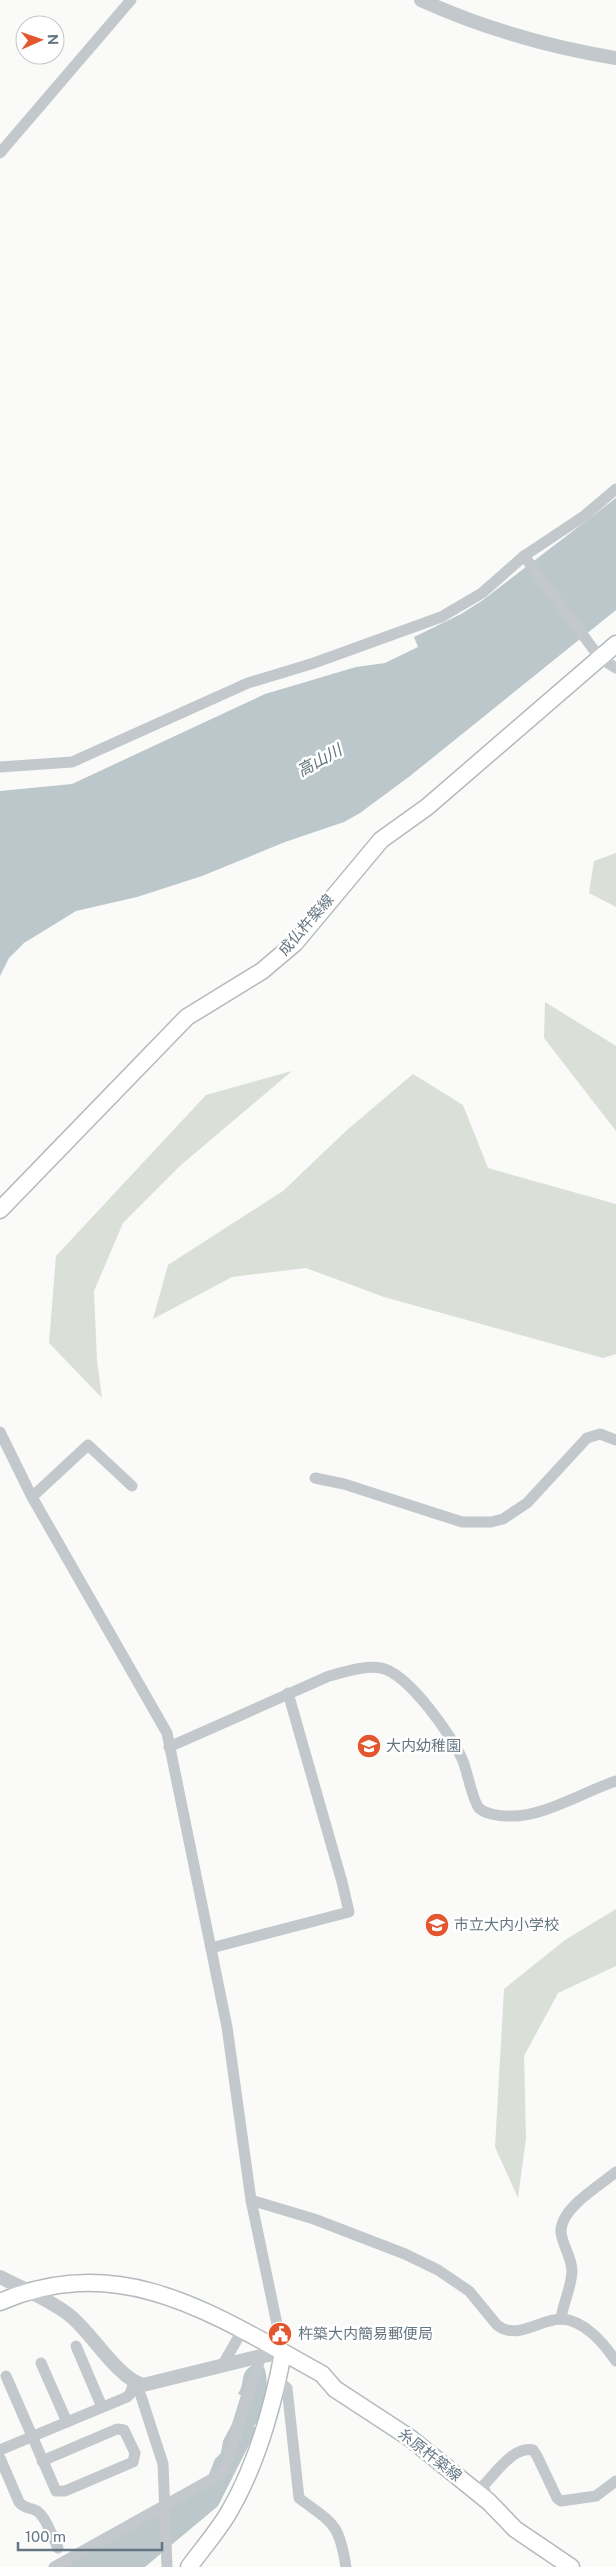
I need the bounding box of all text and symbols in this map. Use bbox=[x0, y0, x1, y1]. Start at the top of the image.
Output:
north arrow bbox=[15, 15, 65, 65]
text: N bbox=[45, 34, 61, 45]
water label: 高山川 bbox=[294, 740, 347, 780]
street label: 成仏杵築線 bbox=[275, 891, 337, 959]
school or university icon: 大内幼稚園 bbox=[356, 1733, 382, 1759]
place label: 大内幼稚園 bbox=[386, 1737, 461, 1754]
school or university icon: 市立大内小学校 bbox=[424, 1912, 450, 1938]
place label: 市立大内小学校 bbox=[454, 1916, 559, 1933]
public building icon: 杵築大内簡易郵便局 bbox=[267, 2321, 293, 2347]
place label: 杵築大内簡易郵便局 bbox=[298, 2325, 433, 2342]
street label: 糸原杵築線 bbox=[396, 2425, 465, 2484]
scale bar bbox=[18, 2520, 161, 2552]
text: 100 m bbox=[25, 2528, 66, 2545]

